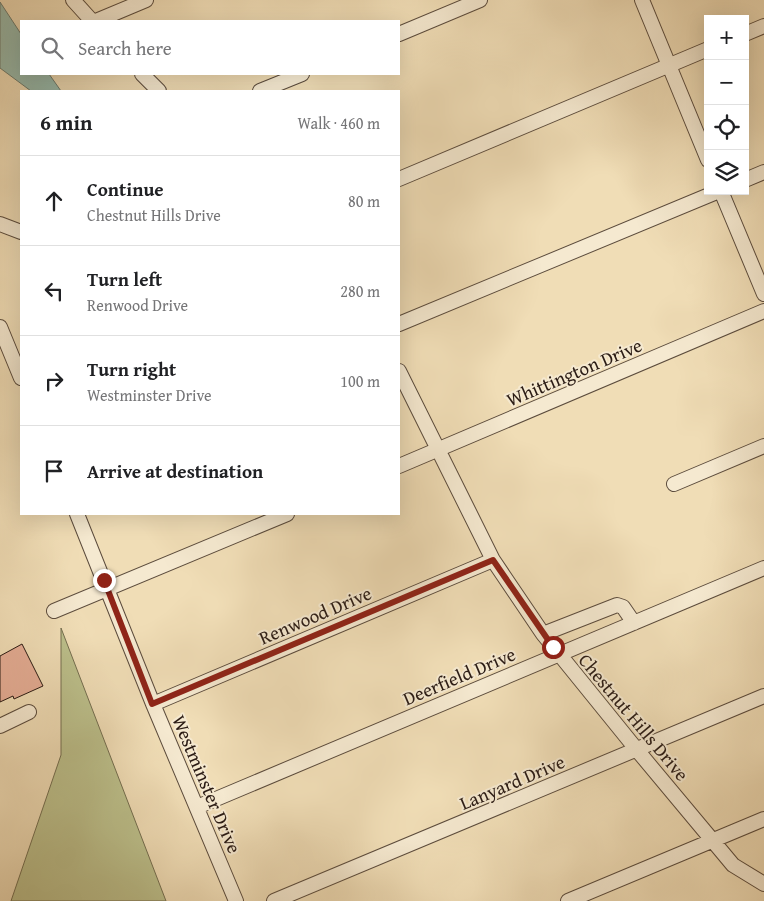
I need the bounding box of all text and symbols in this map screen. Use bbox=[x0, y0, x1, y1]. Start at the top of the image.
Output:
map controls bbox=[704, 15, 749, 195]
button: + bbox=[704, 15, 749, 60]
search box bbox=[20, 20, 400, 75]
icon: search bbox=[38, 34, 66, 62]
text: Search here bbox=[78, 34, 172, 62]
button: − bbox=[704, 60, 749, 105]
button: locate bbox=[704, 105, 749, 150]
text: 6 min bbox=[40, 107, 92, 138]
text: Walk · 460 m bbox=[297, 111, 380, 135]
button: layers bbox=[704, 150, 749, 195]
text: Continue bbox=[87, 175, 164, 203]
icon: ahead bbox=[40, 187, 68, 215]
text: 80 m bbox=[348, 189, 380, 213]
text: Chestnut Hills Drive bbox=[87, 203, 221, 227]
text: Turn left bbox=[87, 265, 162, 293]
icon: left bbox=[40, 277, 68, 305]
text: 280 m bbox=[340, 279, 380, 303]
text: Renwood Drive bbox=[87, 293, 188, 317]
street label: Whittington Drive bbox=[502, 331, 646, 413]
text: Turn right bbox=[87, 355, 176, 383]
icon: right bbox=[40, 367, 68, 395]
text: 100 m bbox=[340, 369, 380, 393]
text: Westminster Drive bbox=[87, 383, 212, 407]
icon: arrive bbox=[40, 457, 68, 485]
text: Arrive at destination bbox=[87, 457, 263, 485]
route end bbox=[93, 569, 116, 592]
street label: Renwood Drive bbox=[254, 579, 376, 651]
route start bbox=[542, 636, 565, 659]
street label: Deerfield Drive bbox=[398, 640, 520, 712]
street label: Chestnut Hills Drive bbox=[572, 647, 696, 787]
street label: Westminster Drive bbox=[165, 710, 249, 858]
street label: Lanyard Drive bbox=[455, 747, 569, 817]

